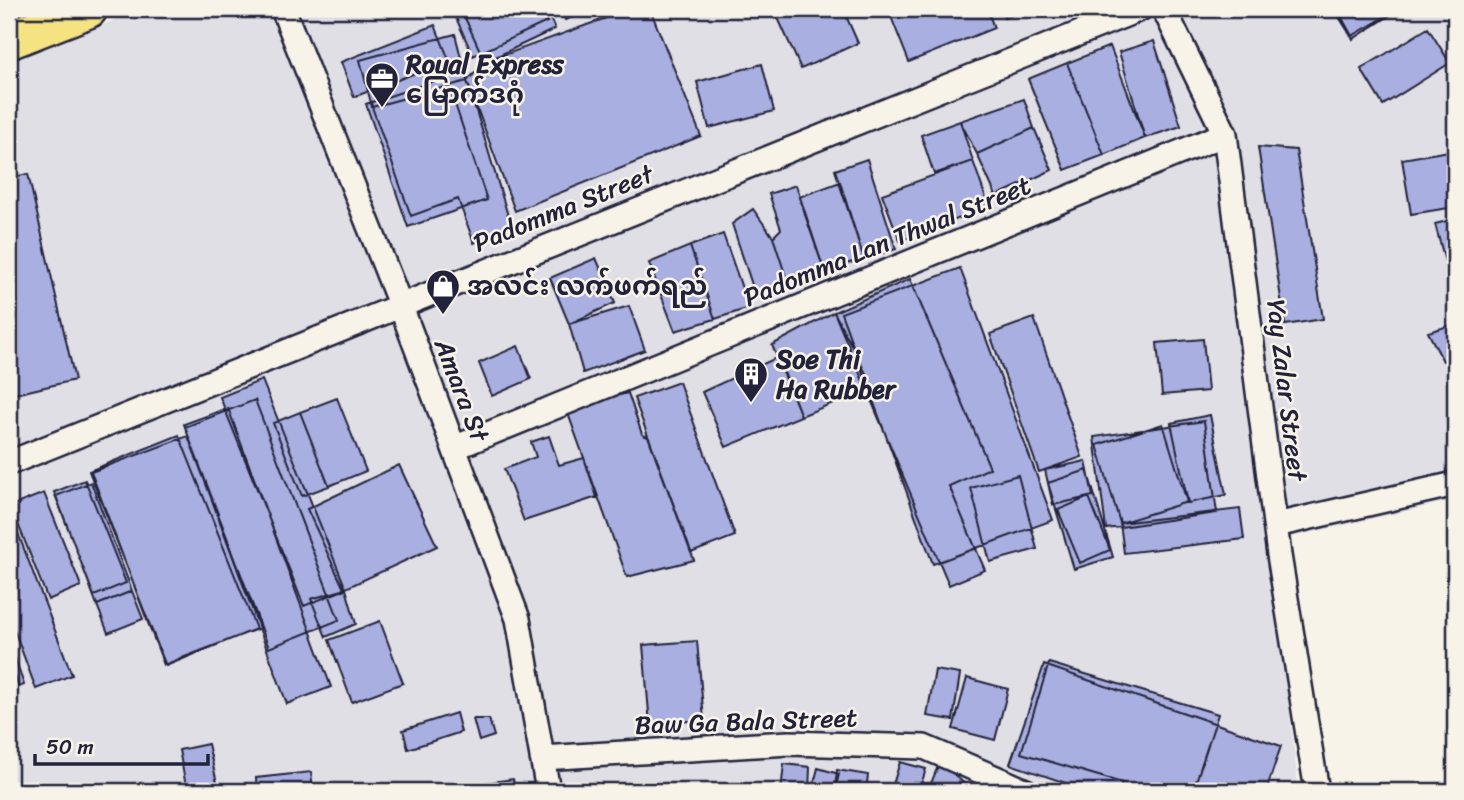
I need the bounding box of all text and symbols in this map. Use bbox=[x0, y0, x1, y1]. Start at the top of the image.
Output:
place label: Royal Express မြောက်ဒဂုံ bbox=[405, 41, 565, 117]
office icon: Royal Express မြောက်ဒဂုံ bbox=[363, 60, 401, 109]
street label: Padomma Street bbox=[466, 150, 662, 265]
street label: Padomma Lan Thwal Street bbox=[736, 162, 1038, 320]
place label: အလင်း လက်ဖက်ရည် bbox=[467, 263, 707, 309]
shop icon: အလင်း လက်ဖက်ရည် bbox=[424, 267, 462, 316]
street label: Yay Zalar Street bbox=[1253, 297, 1321, 485]
street label: Amara St bbox=[421, 331, 503, 450]
place label: Soe Thi Ha Rubber bbox=[775, 336, 898, 412]
building icon: Soe Thi Ha Rubber bbox=[732, 355, 770, 404]
street label: Baw Ga Bala Street bbox=[634, 694, 858, 748]
scale bar bbox=[35, 723, 208, 767]
text: 50 m bbox=[46, 728, 94, 766]

